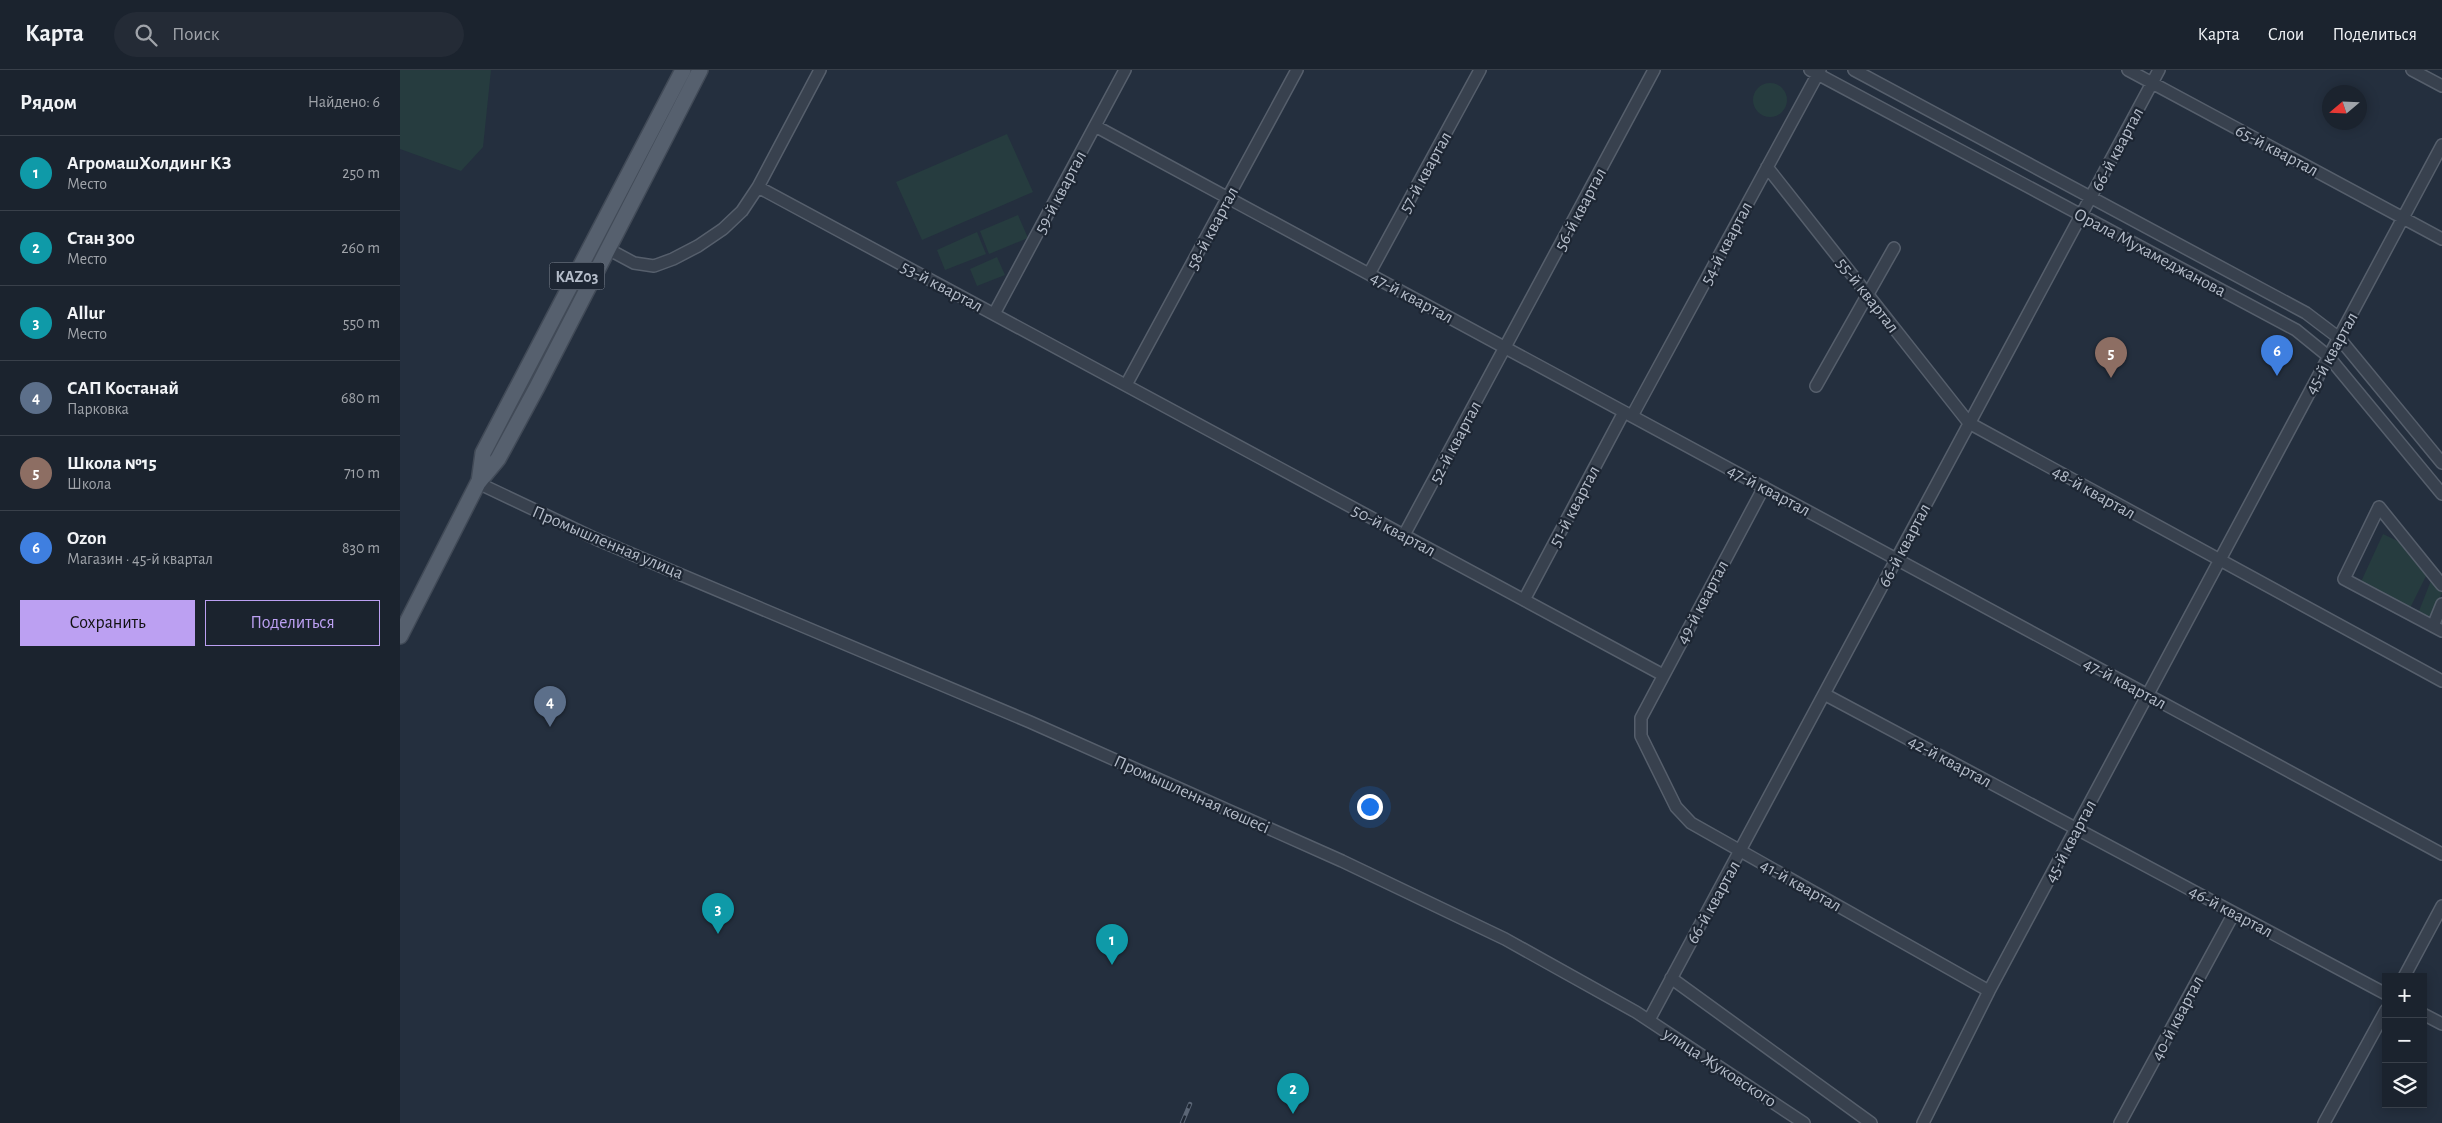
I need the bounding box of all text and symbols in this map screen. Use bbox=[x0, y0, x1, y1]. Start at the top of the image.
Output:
search box bbox=[114, 12, 464, 57]
icon: search bbox=[132, 21, 160, 49]
text: Карта bbox=[25, 22, 84, 46]
text: Поиск bbox=[172, 25, 219, 44]
text: Карта bbox=[2198, 26, 2240, 44]
text: Слои bbox=[2268, 26, 2304, 44]
text: Поделиться bbox=[2332, 26, 2417, 44]
north arrow bbox=[2322, 85, 2367, 130]
text: Рядом bbox=[20, 92, 77, 113]
text: Найдено: 6 bbox=[308, 94, 380, 110]
street label: 66-й квартал bbox=[2088, 105, 2147, 194]
street label: 65-й квартал bbox=[2232, 122, 2321, 180]
street label: 57-й квартал bbox=[1396, 129, 1456, 216]
street label: 59-й квартал bbox=[1032, 148, 1090, 237]
text: АгромашХолдинг КЗ bbox=[67, 154, 232, 173]
text: 1 bbox=[33, 165, 39, 181]
text: 250 m bbox=[342, 165, 380, 181]
street label: 56-й квартал bbox=[1552, 165, 1610, 254]
text: Место bbox=[67, 176, 107, 192]
street label: 58-й квартал bbox=[1184, 184, 1242, 273]
street label: 54-й квартал bbox=[1698, 199, 1756, 288]
street label: Орала Мухамеджанова bbox=[2071, 205, 2229, 301]
text: Стан 300 bbox=[67, 229, 135, 248]
text: 2 bbox=[32, 240, 40, 256]
text: 260 m bbox=[341, 240, 380, 256]
text: Место bbox=[67, 251, 107, 267]
street label: 55-й квартал bbox=[1832, 255, 1902, 337]
street label: 53-й квартал bbox=[898, 258, 985, 316]
road number: KАZ03 bbox=[550, 262, 604, 290]
street label: 47-й квартал bbox=[1367, 269, 1456, 327]
text: Allur bbox=[67, 304, 105, 323]
street label: 45-й квартал bbox=[2302, 309, 2362, 398]
text: 3 bbox=[33, 315, 39, 331]
text: 550 m bbox=[343, 315, 380, 331]
text: Место bbox=[67, 326, 107, 342]
pin: 6 bbox=[2261, 335, 2293, 376]
pin: 5 bbox=[2095, 337, 2127, 378]
text: САП Костанай bbox=[67, 379, 179, 398]
text: 4 bbox=[32, 390, 40, 406]
text: 680 m bbox=[341, 390, 380, 406]
street label: 52-й квартал bbox=[1427, 398, 1485, 487]
text: Парковка bbox=[67, 401, 129, 417]
text: Школа №15 bbox=[67, 454, 157, 473]
street label: 47-й квартал bbox=[1724, 462, 1813, 520]
street label: 51-й квартал bbox=[1546, 463, 1604, 550]
street label: 48-й квартал bbox=[2049, 463, 2138, 523]
text: 5 bbox=[33, 465, 39, 481]
text: 710 m bbox=[344, 465, 380, 481]
text: Школа bbox=[67, 476, 111, 492]
street label: 50-й квартал bbox=[1349, 501, 1438, 560]
street label: 66-й квартал bbox=[1875, 501, 1934, 590]
street label: Промышленная улица bbox=[529, 503, 686, 583]
text: Ozon bbox=[67, 529, 106, 548]
text: 6 bbox=[32, 540, 40, 556]
text: 830 m bbox=[342, 540, 380, 556]
text: Магазин · 45-й квартал bbox=[67, 551, 213, 567]
street label: 49-й квартал bbox=[1673, 558, 1732, 647]
button: Сохранить bbox=[20, 600, 195, 646]
button: Поделиться bbox=[205, 600, 380, 646]
street label: 47-й квартал bbox=[2080, 655, 2169, 713]
pin: 4 bbox=[534, 686, 566, 727]
street label: 42-й квартал bbox=[1905, 732, 1994, 791]
street label: Промышленная көшесі bbox=[1111, 752, 1272, 837]
your location bbox=[1357, 794, 1383, 820]
street label: 45-й квартал bbox=[2042, 797, 2100, 886]
street label: 41-й квартал bbox=[1757, 856, 1844, 916]
street label: 66-й квартал bbox=[1684, 858, 1744, 947]
street label: 46-й квартал bbox=[2186, 882, 2275, 941]
pin: 3 bbox=[702, 893, 734, 934]
pin: 1 bbox=[1096, 924, 1128, 965]
street label: 40-й квартал bbox=[2148, 973, 2208, 1064]
map controls bbox=[2382, 973, 2427, 1108]
button: + bbox=[2382, 973, 2427, 1018]
button: − bbox=[2382, 1018, 2427, 1063]
street label: улица Жуковского bbox=[1659, 1024, 1779, 1111]
button: layers bbox=[2382, 1063, 2427, 1108]
pin: 2 bbox=[1277, 1073, 1309, 1114]

